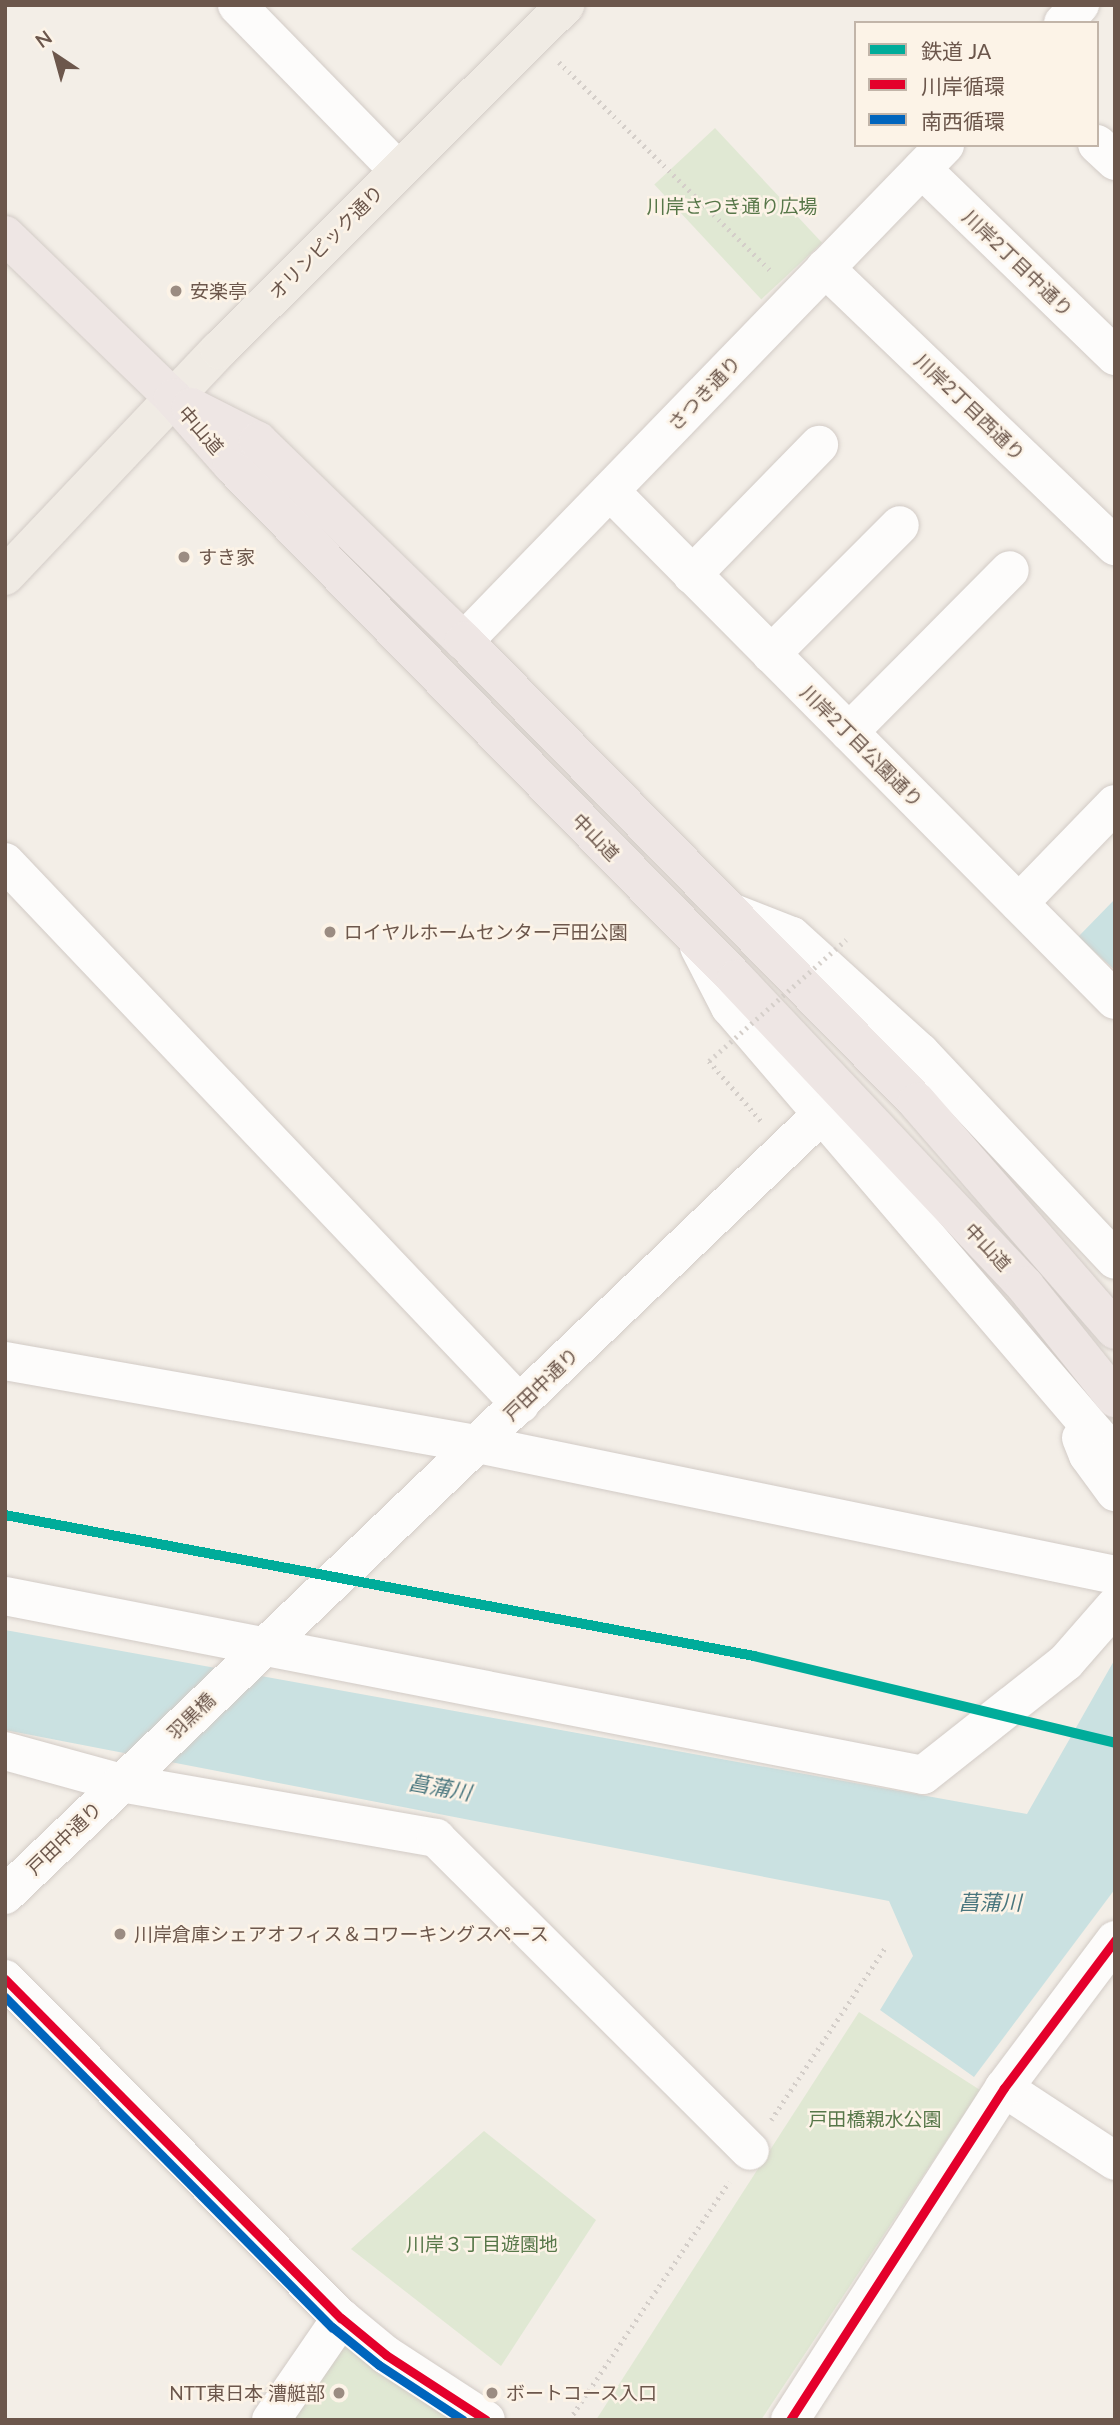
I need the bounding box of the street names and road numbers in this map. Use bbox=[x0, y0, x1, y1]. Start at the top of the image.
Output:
street label: オリンピック通り bbox=[264, 180, 388, 304]
street label: 川岸2丁目中通り bbox=[958, 205, 1078, 321]
street label: 川岸2丁目西通り bbox=[910, 349, 1030, 465]
street label: さつき通り bbox=[663, 351, 745, 435]
street label: 中山道 bbox=[174, 401, 228, 459]
street label: 川岸2丁目公園通り bbox=[796, 680, 928, 812]
street label: 中山道 bbox=[568, 809, 624, 865]
street label: 中山道 bbox=[960, 1218, 1016, 1276]
street label: 戸田中通り bbox=[499, 1343, 583, 1425]
street label: 羽黒橋 bbox=[163, 1688, 219, 1744]
street label: 戸田中通り bbox=[22, 1797, 106, 1879]

